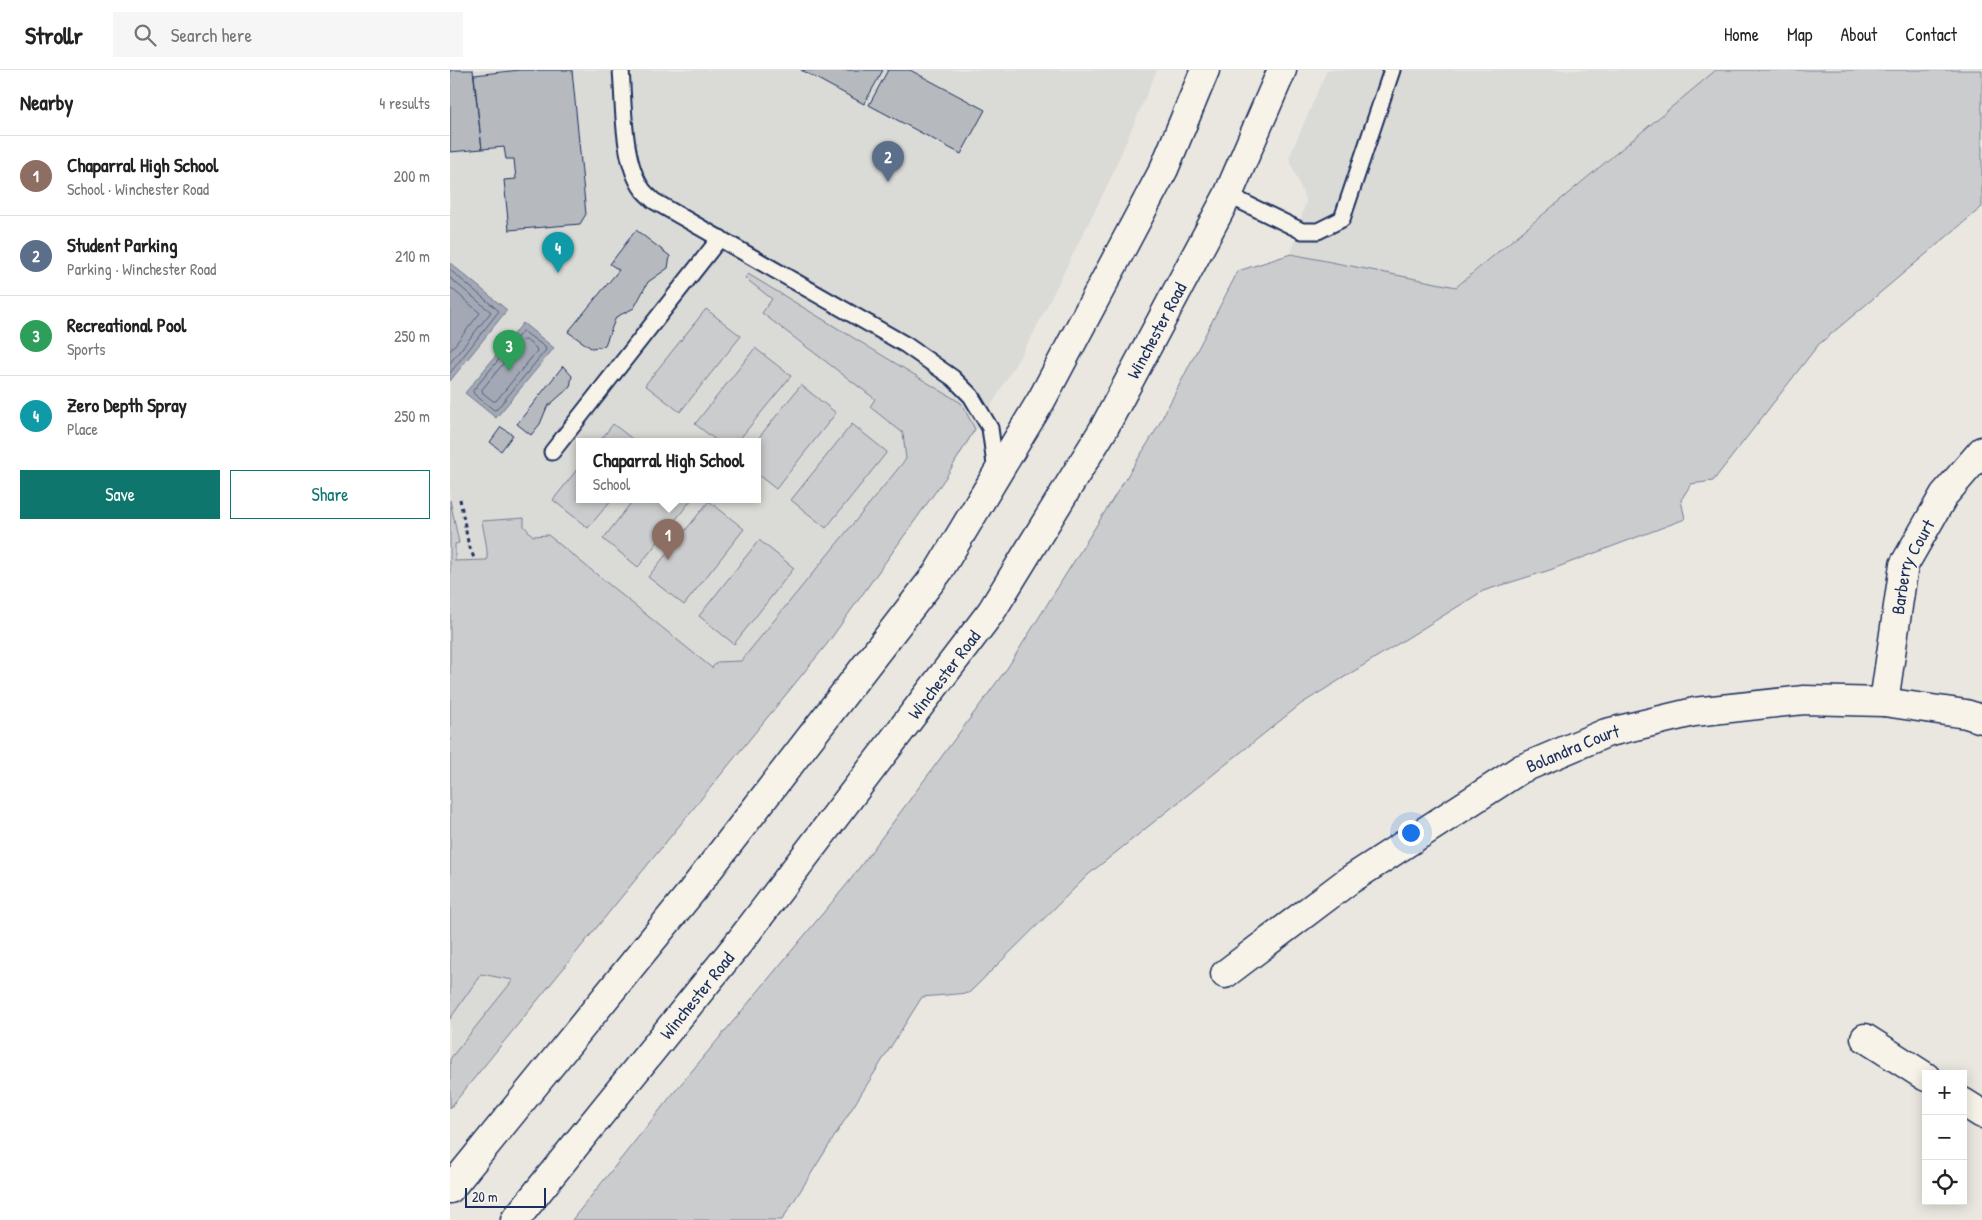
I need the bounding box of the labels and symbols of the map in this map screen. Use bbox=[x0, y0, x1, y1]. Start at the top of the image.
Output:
pin: 2 bbox=[872, 141, 904, 182]
pin: 4 bbox=[542, 232, 574, 273]
street label: Winchester Road bbox=[1120, 278, 1192, 383]
pin: 3 bbox=[493, 330, 525, 371]
street label: Barberry Court bbox=[1884, 514, 1941, 616]
pin: 1 bbox=[652, 519, 684, 560]
street label: Winchester Road bbox=[902, 625, 986, 724]
street label: Bolandra Court bbox=[1522, 718, 1622, 778]
your location bbox=[1398, 820, 1424, 846]
street label: Winchester Road bbox=[654, 946, 740, 1044]
scale bar bbox=[465, 1185, 546, 1208]

